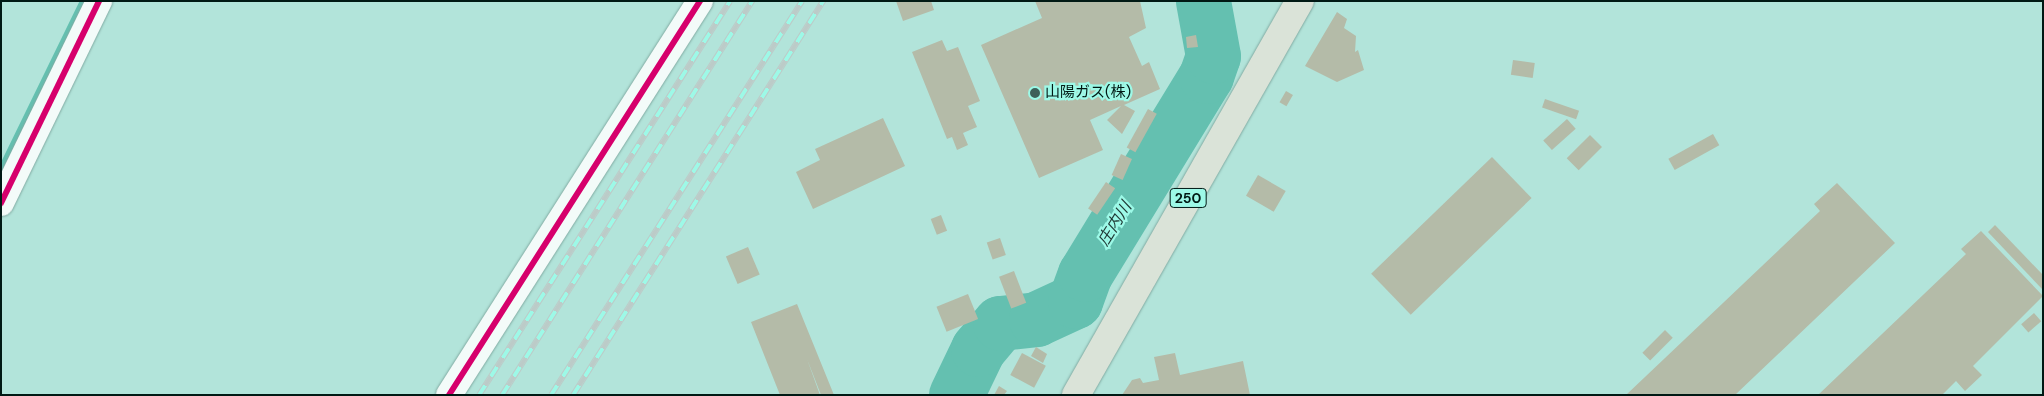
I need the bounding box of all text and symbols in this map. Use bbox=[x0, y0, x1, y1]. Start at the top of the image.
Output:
place label: 山陽ガス(株) bbox=[1045, 84, 1131, 102]
marker: 山陽ガス(株) bbox=[1029, 87, 1041, 99]
road number: 250 bbox=[1169, 187, 1207, 210]
water label: 庄内川 bbox=[1094, 199, 1136, 249]

